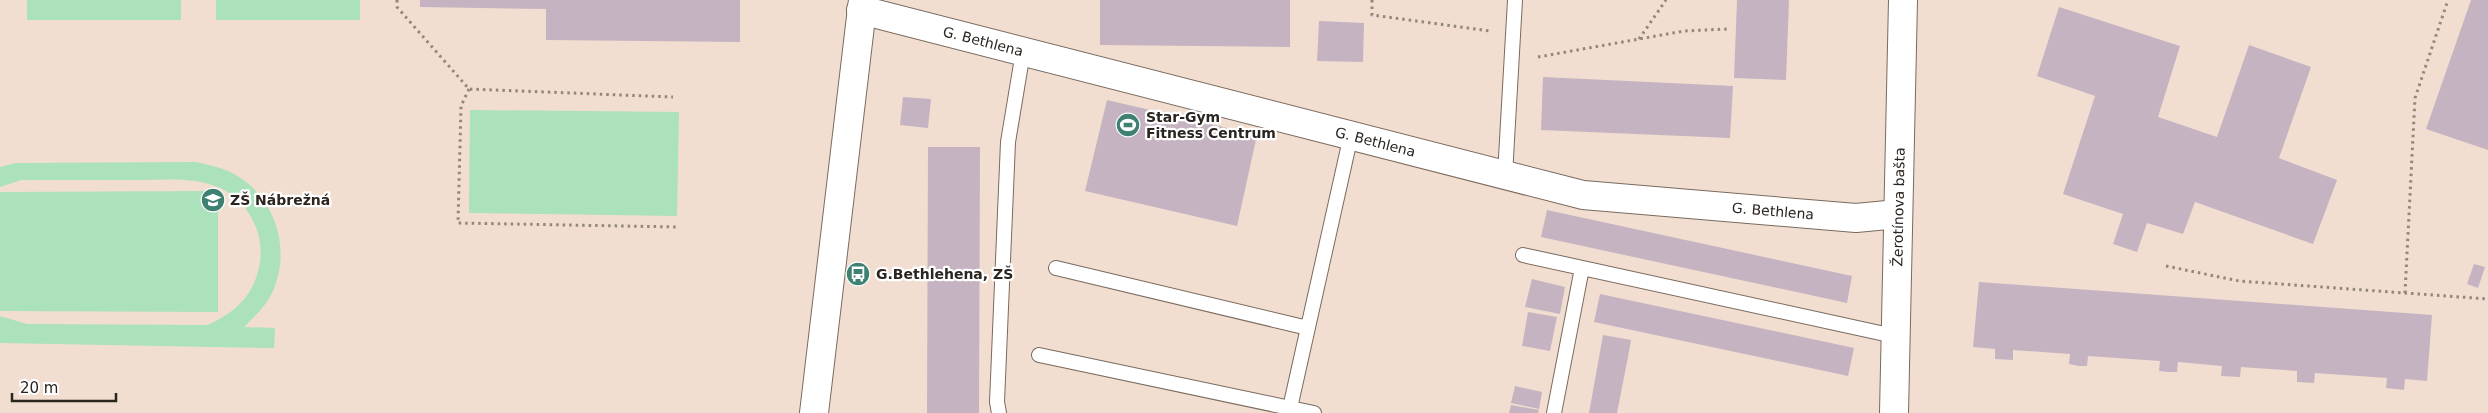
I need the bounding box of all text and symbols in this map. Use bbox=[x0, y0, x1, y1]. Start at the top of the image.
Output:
street label: G. Bethlena bbox=[941, 23, 1025, 59]
place label: Star-Gym Fitness Centrum bbox=[1146, 109, 1276, 141]
sports icon: Star-Gym Fitness Centrum bbox=[1115, 112, 1141, 138]
street label: G. Bethlena bbox=[1334, 124, 1417, 160]
street label: Žerotínova bašta bbox=[1888, 147, 1908, 267]
school or university icon: ZŠ Nábrežná bbox=[200, 187, 226, 213]
place label: ZŠ Nábrežná bbox=[230, 191, 330, 208]
street label: G. Bethlena bbox=[1731, 200, 1815, 222]
bus stop icon: G.Bethlehena, ZŠ bbox=[845, 261, 871, 287]
place label: G.Bethlehena, ZŠ bbox=[876, 265, 1013, 282]
scale bar bbox=[12, 370, 116, 402]
text: 20 m bbox=[20, 379, 58, 397]

